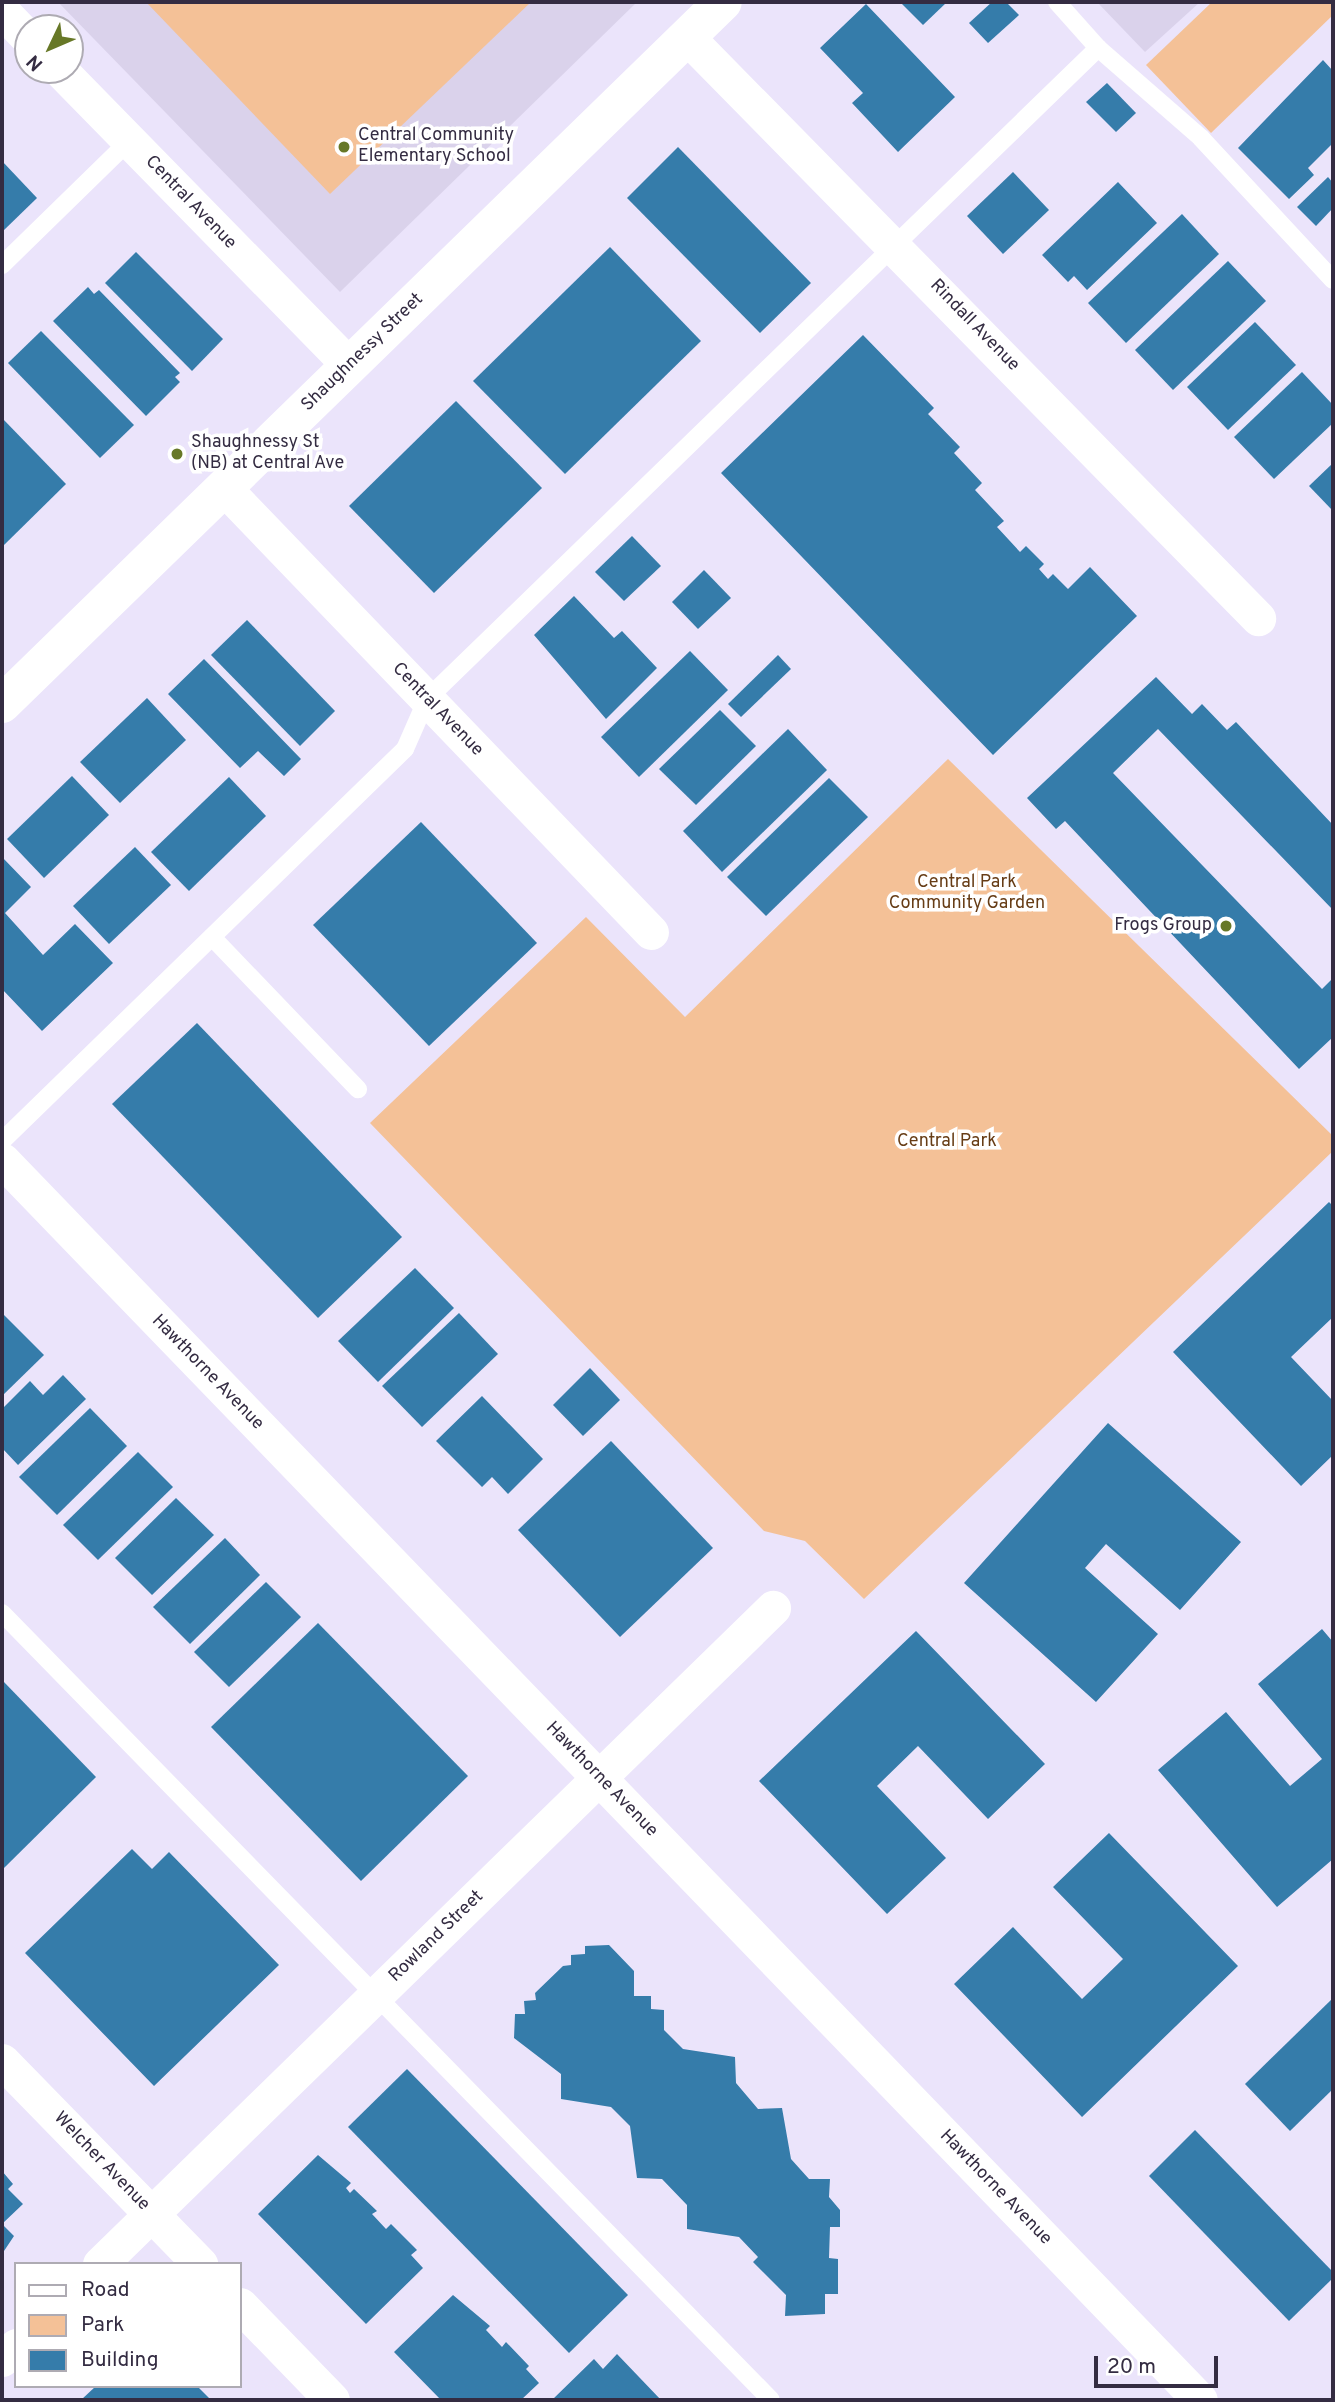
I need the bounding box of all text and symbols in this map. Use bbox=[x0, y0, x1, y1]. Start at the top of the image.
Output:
north arrow bbox=[14, 14, 84, 84]
text: N bbox=[22, 49, 49, 75]
place label: Central Community Elementary School bbox=[358, 126, 514, 168]
marker: Central Community Elementary School bbox=[336, 139, 352, 155]
street label: Central Avenue bbox=[140, 151, 240, 255]
street label: Rindall Avenue bbox=[924, 275, 1024, 377]
street label: Shaughnessy Street bbox=[298, 289, 428, 417]
place label: Shaughnessy St (NB) at Central Ave bbox=[191, 433, 345, 476]
marker: Shaughnessy St (NB) at Central Ave bbox=[169, 446, 185, 462]
street label: Central Avenue bbox=[387, 658, 487, 762]
park label: Central Park Community Garden bbox=[889, 873, 1045, 916]
place label: Frogs Group bbox=[1114, 915, 1212, 937]
marker: Frogs Group bbox=[1218, 918, 1234, 934]
park label: Central Park bbox=[897, 1131, 997, 1153]
street label: Hawthorne Avenue bbox=[146, 1311, 268, 1435]
street label: Hawthorne Avenue bbox=[540, 1718, 662, 1842]
street label: Rowland Street bbox=[385, 1887, 489, 1987]
street label: Welcher Avenue bbox=[48, 2108, 154, 2216]
street label: Hawthorne Avenue bbox=[934, 2126, 1056, 2250]
legend bbox=[14, 2262, 242, 2388]
text: Road bbox=[81, 2277, 130, 2304]
text: Park bbox=[81, 2312, 124, 2339]
scale bar bbox=[1097, 2342, 1221, 2386]
text: Building bbox=[81, 2347, 159, 2374]
text: 20 m bbox=[1107, 2354, 1156, 2381]

